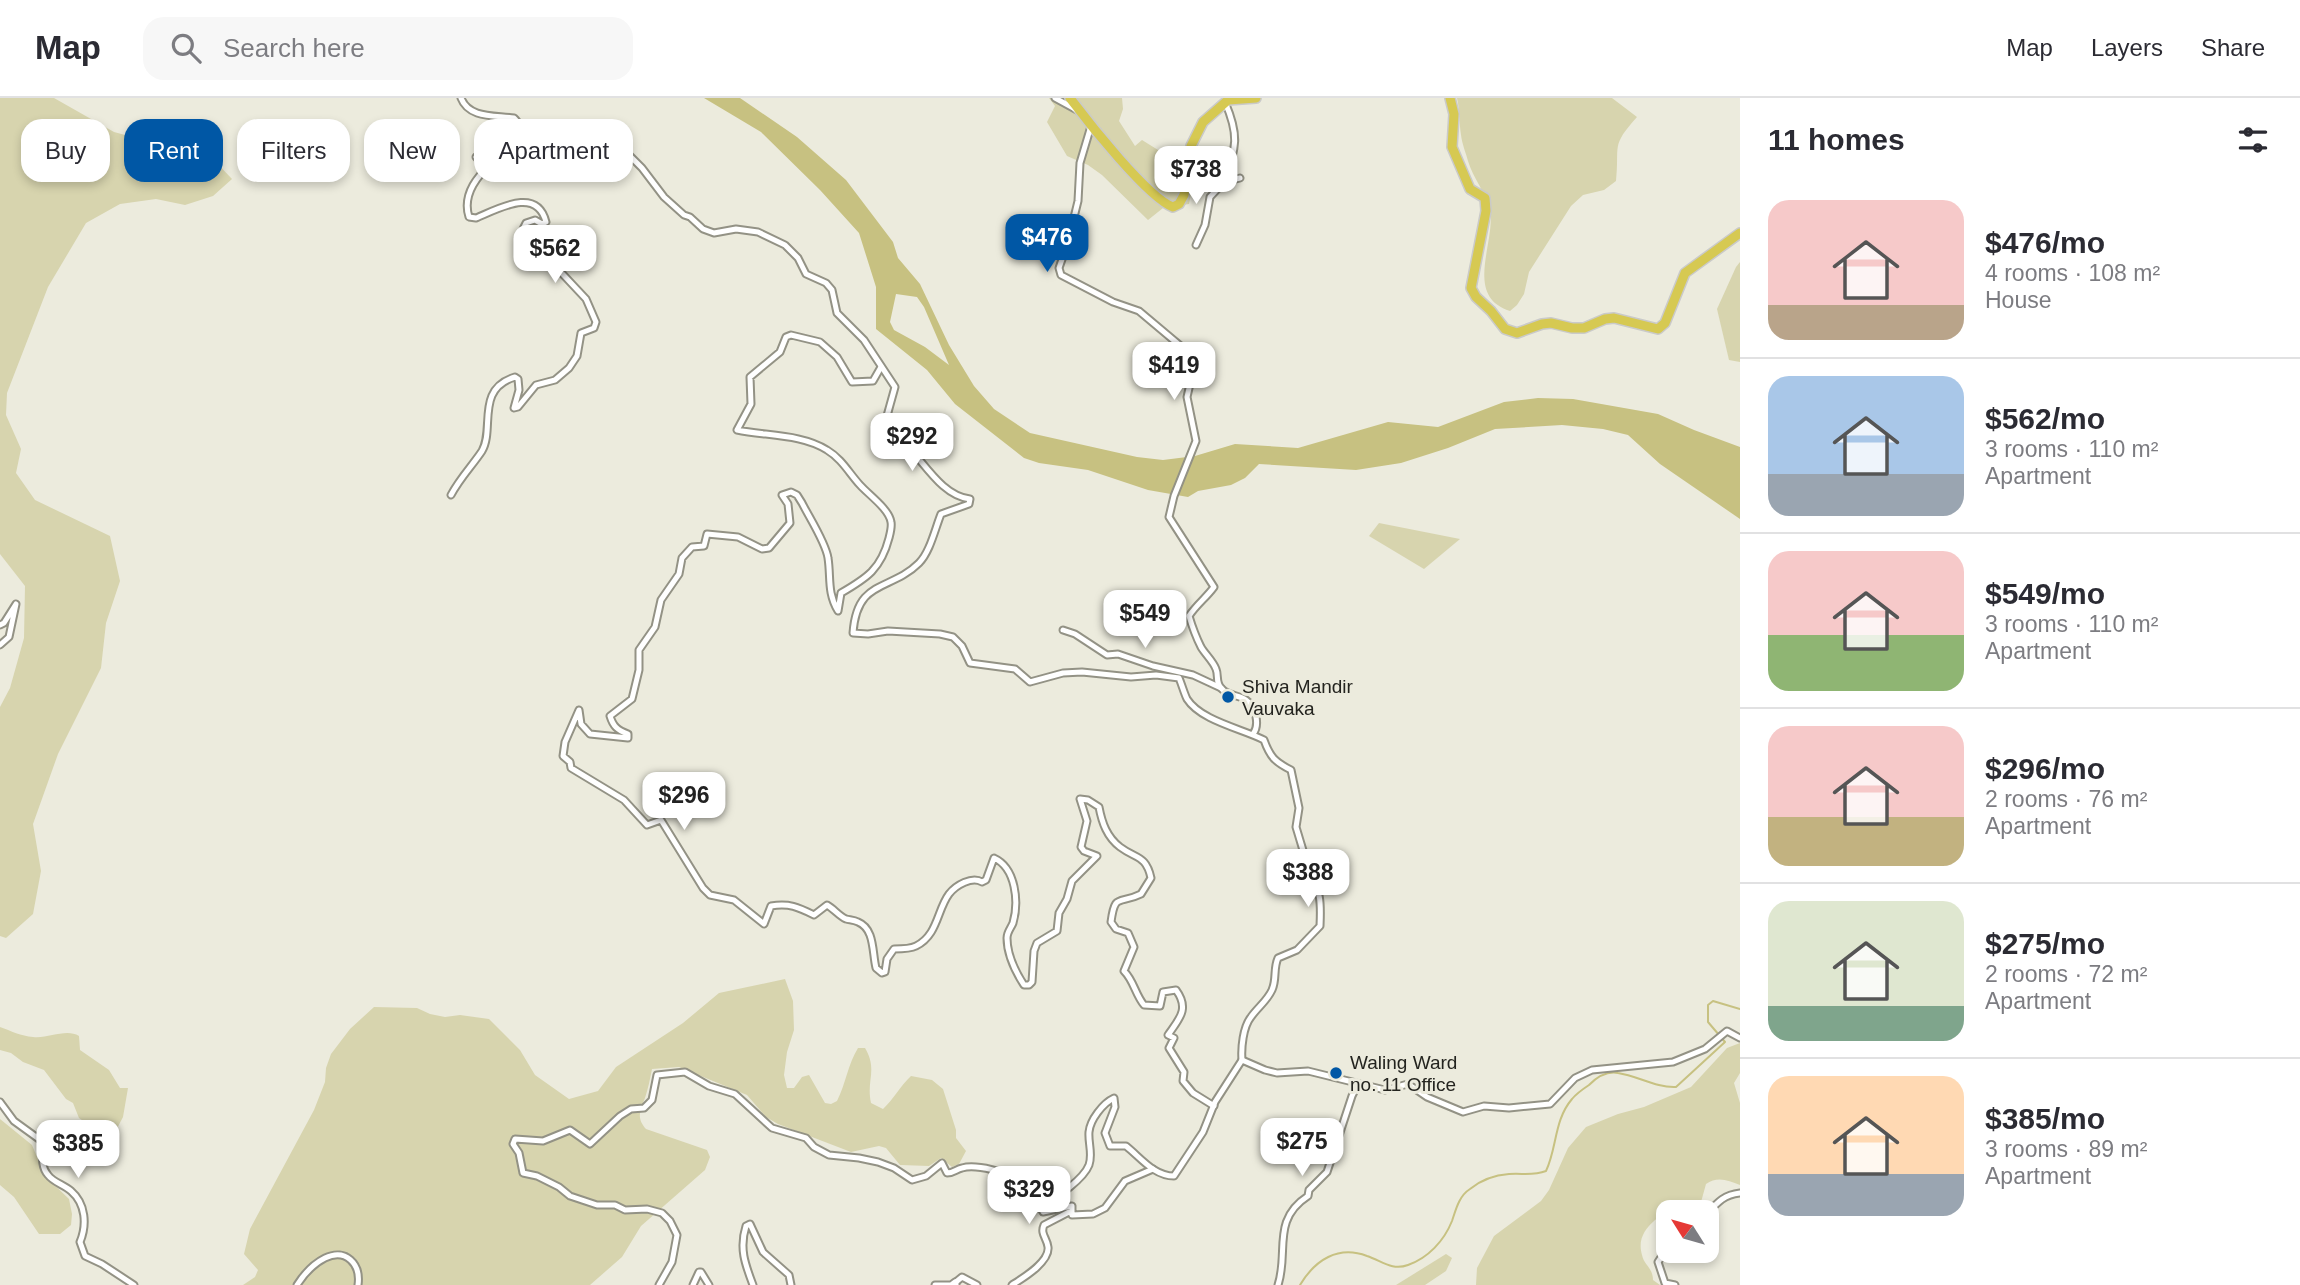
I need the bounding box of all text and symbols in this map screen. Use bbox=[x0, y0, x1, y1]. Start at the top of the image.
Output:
search box bbox=[143, 17, 633, 80]
text: Map bbox=[35, 29, 101, 66]
icon: search bbox=[167, 29, 205, 67]
text: Search here bbox=[223, 33, 365, 63]
text: Map bbox=[2006, 34, 2053, 61]
text: Layers bbox=[2091, 34, 2163, 61]
text: Share bbox=[2201, 34, 2265, 61]
chip: Buy bbox=[21, 119, 110, 182]
chip: Rent bbox=[124, 119, 223, 182]
chip: Filters bbox=[237, 119, 350, 182]
chip: New bbox=[364, 119, 460, 182]
chip: Apartment bbox=[474, 119, 633, 182]
icon: filters bbox=[2234, 121, 2272, 159]
text: 11 homes bbox=[1768, 123, 1905, 156]
pin: $738 bbox=[1155, 146, 1237, 206]
text: $738 bbox=[1170, 156, 1222, 182]
pin: $476 bbox=[1006, 214, 1088, 274]
text: $476 bbox=[1021, 224, 1073, 250]
pin: $562 bbox=[514, 226, 596, 285]
text: $476/mo bbox=[1985, 226, 2105, 259]
icon: home bbox=[1824, 228, 1908, 312]
text: $562 bbox=[529, 235, 581, 261]
text: 4 rooms · 108 m² bbox=[1985, 260, 2160, 286]
text: House bbox=[1985, 287, 2051, 313]
pin: $419 bbox=[1133, 342, 1215, 402]
text: $419 bbox=[1148, 352, 1200, 378]
text: $562/mo bbox=[1985, 402, 2105, 435]
icon: home bbox=[1824, 404, 1908, 488]
pin: $292 bbox=[871, 414, 953, 473]
text: $292 bbox=[886, 423, 938, 449]
text: 3 rooms · 110 m² bbox=[1985, 436, 2158, 462]
text: Apartment bbox=[1985, 463, 2091, 489]
text: $549/mo bbox=[1985, 577, 2105, 610]
icon: home bbox=[1824, 579, 1908, 663]
pin: $549 bbox=[1104, 590, 1186, 650]
text: $549 bbox=[1119, 600, 1171, 626]
text: 3 rooms · 110 m² bbox=[1985, 611, 2158, 637]
text: Apartment bbox=[1985, 638, 2091, 664]
place label: Shiva Mandir Vauvaka bbox=[1242, 676, 1354, 719]
marker: Shiva Mandir Vauvaka bbox=[1220, 689, 1236, 705]
text: $296/mo bbox=[1985, 752, 2105, 785]
icon: home bbox=[1824, 754, 1908, 838]
pin: $296 bbox=[643, 772, 725, 832]
text: $296 bbox=[658, 782, 710, 808]
text: 2 rooms · 76 m² bbox=[1985, 786, 2147, 812]
text: Apartment bbox=[1985, 813, 2091, 839]
pin: $388 bbox=[1267, 850, 1349, 909]
text: $388 bbox=[1282, 859, 1334, 885]
text: $275/mo bbox=[1985, 927, 2105, 960]
icon: home bbox=[1824, 929, 1908, 1013]
text: 2 rooms · 72 m² bbox=[1985, 961, 2147, 987]
text: Apartment bbox=[1985, 988, 2091, 1014]
place label: Waling Ward no. 11 Office bbox=[1350, 1052, 1457, 1095]
marker: Waling Ward no. 11 Office bbox=[1328, 1065, 1344, 1081]
text: $385/mo bbox=[1985, 1102, 2105, 1135]
icon: home bbox=[1824, 1104, 1908, 1188]
pin: $275 bbox=[1261, 1118, 1343, 1178]
pin: $385 bbox=[37, 1121, 119, 1180]
text: $275 bbox=[1276, 1128, 1328, 1154]
text: $385 bbox=[52, 1130, 104, 1156]
text: 3 rooms · 89 m² bbox=[1985, 1136, 2147, 1162]
text: Apartment bbox=[1985, 1163, 2091, 1189]
pin: $329 bbox=[988, 1166, 1070, 1226]
text: $329 bbox=[1003, 1176, 1055, 1202]
north arrow bbox=[1656, 1200, 1718, 1264]
map controls bbox=[1656, 1200, 1719, 1263]

